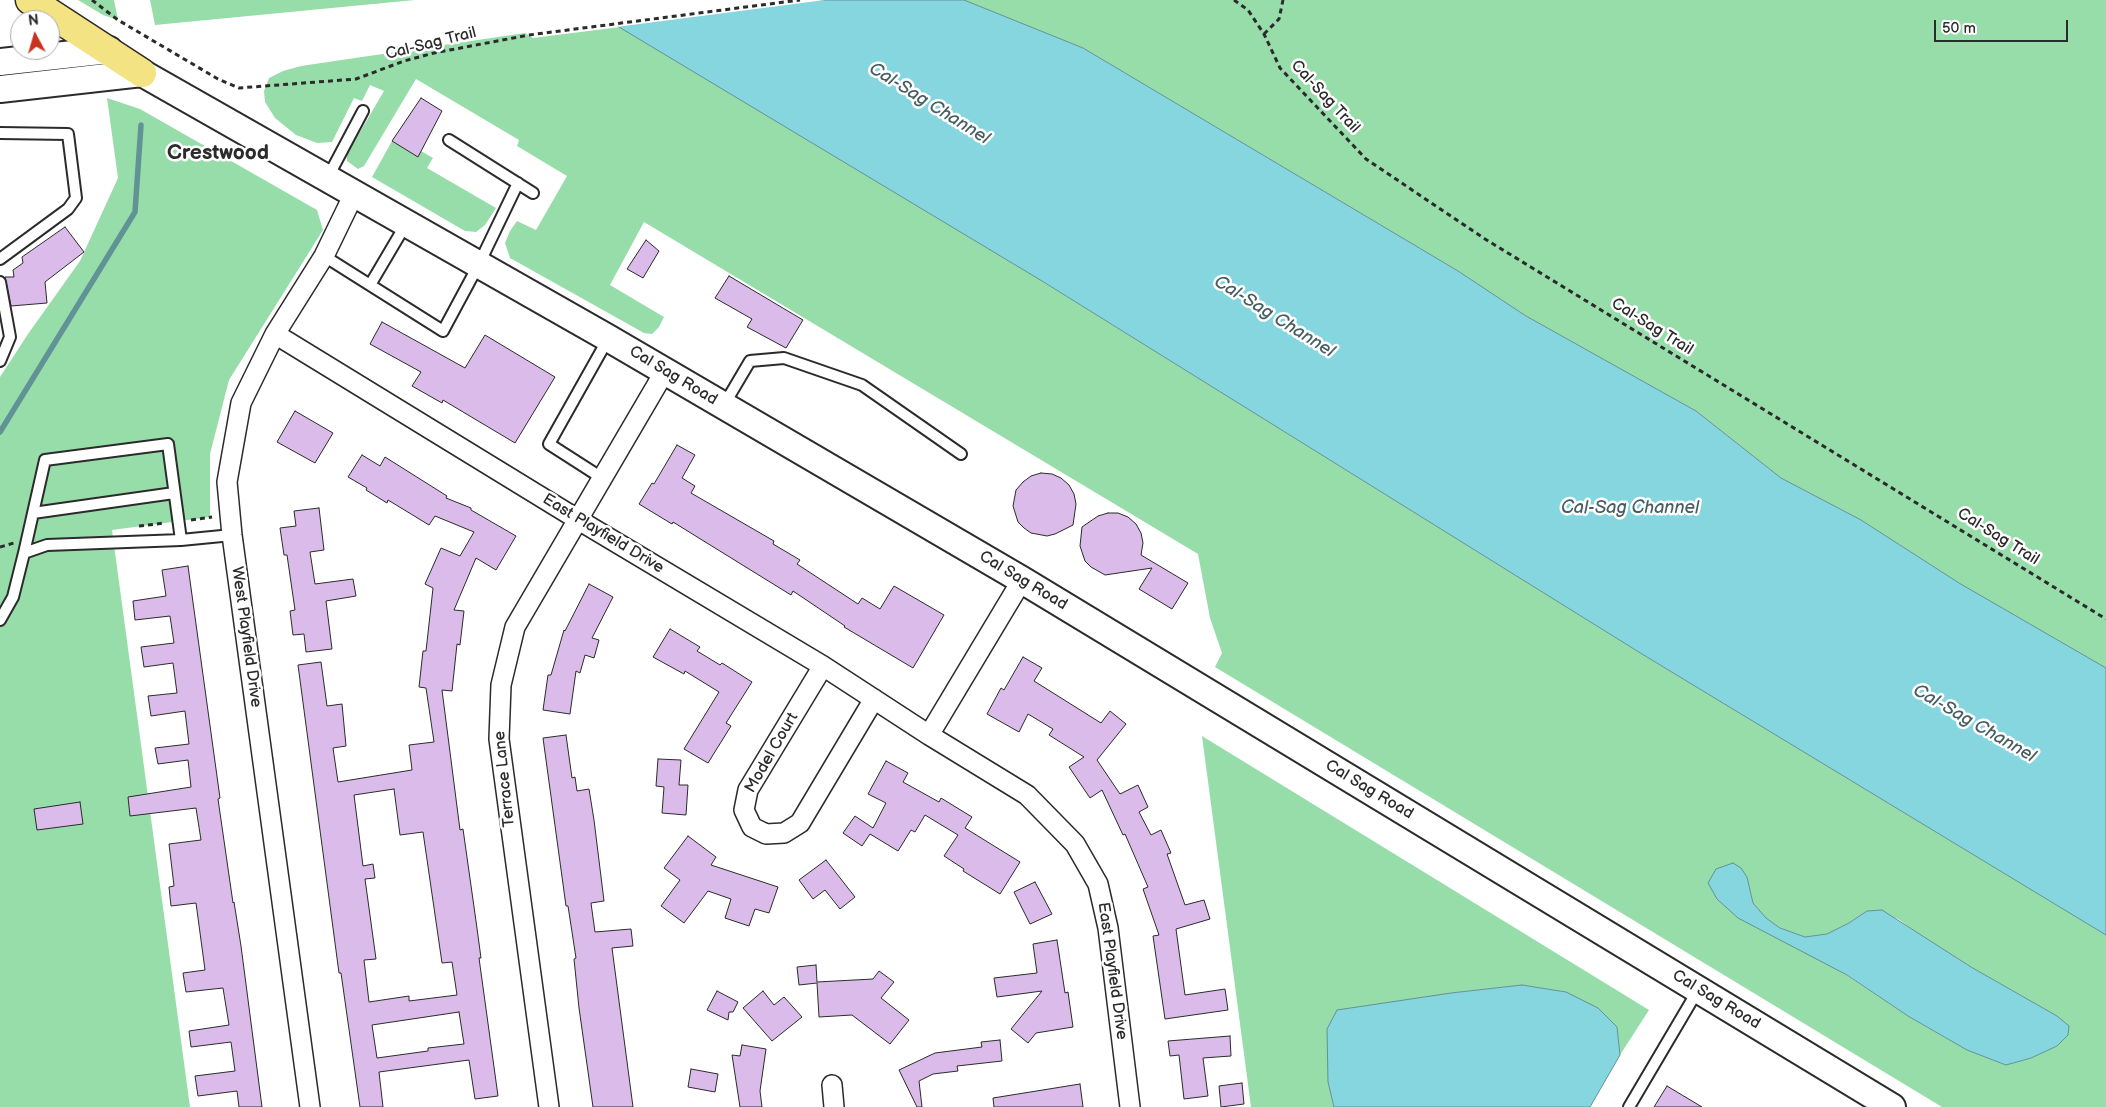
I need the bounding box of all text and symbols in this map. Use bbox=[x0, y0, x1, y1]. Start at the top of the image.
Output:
north arrow bbox=[10, 10, 60, 60]
scale bar bbox=[1936, 10, 2070, 42]
text: N bbox=[27, 12, 40, 30]
text: 50 m bbox=[1942, 19, 1976, 38]
street label: Cal-Sag Trail bbox=[384, 23, 478, 65]
street label: Cal-Sag Trail bbox=[1286, 57, 1364, 137]
water label: Cal-Sag Channel bbox=[865, 58, 993, 150]
district label: Crestwood bbox=[167, 141, 269, 167]
water label: Cal-Sag Channel bbox=[1210, 271, 1338, 363]
street label: Cal-Sag Trail bbox=[1608, 294, 1696, 360]
street label: Cal Sag Road bbox=[625, 342, 721, 410]
street label: East Playfield Drive bbox=[539, 490, 667, 578]
water label: Cal-Sag Channel bbox=[1561, 497, 1699, 519]
street label: Cal-Sag Trail bbox=[1954, 504, 2042, 570]
street label: Cal Sag Road bbox=[975, 547, 1071, 615]
street label: West Playfield Drive bbox=[227, 565, 265, 709]
water label: Cal-Sag Channel bbox=[1909, 680, 2039, 768]
street label: Model Court bbox=[741, 709, 803, 797]
street label: Terrace Lane bbox=[490, 730, 520, 828]
street label: Cal Sag Road bbox=[1321, 756, 1417, 824]
street label: East Playfield Drive bbox=[1093, 901, 1131, 1041]
street label: Cal Sag Road bbox=[1668, 966, 1764, 1034]

